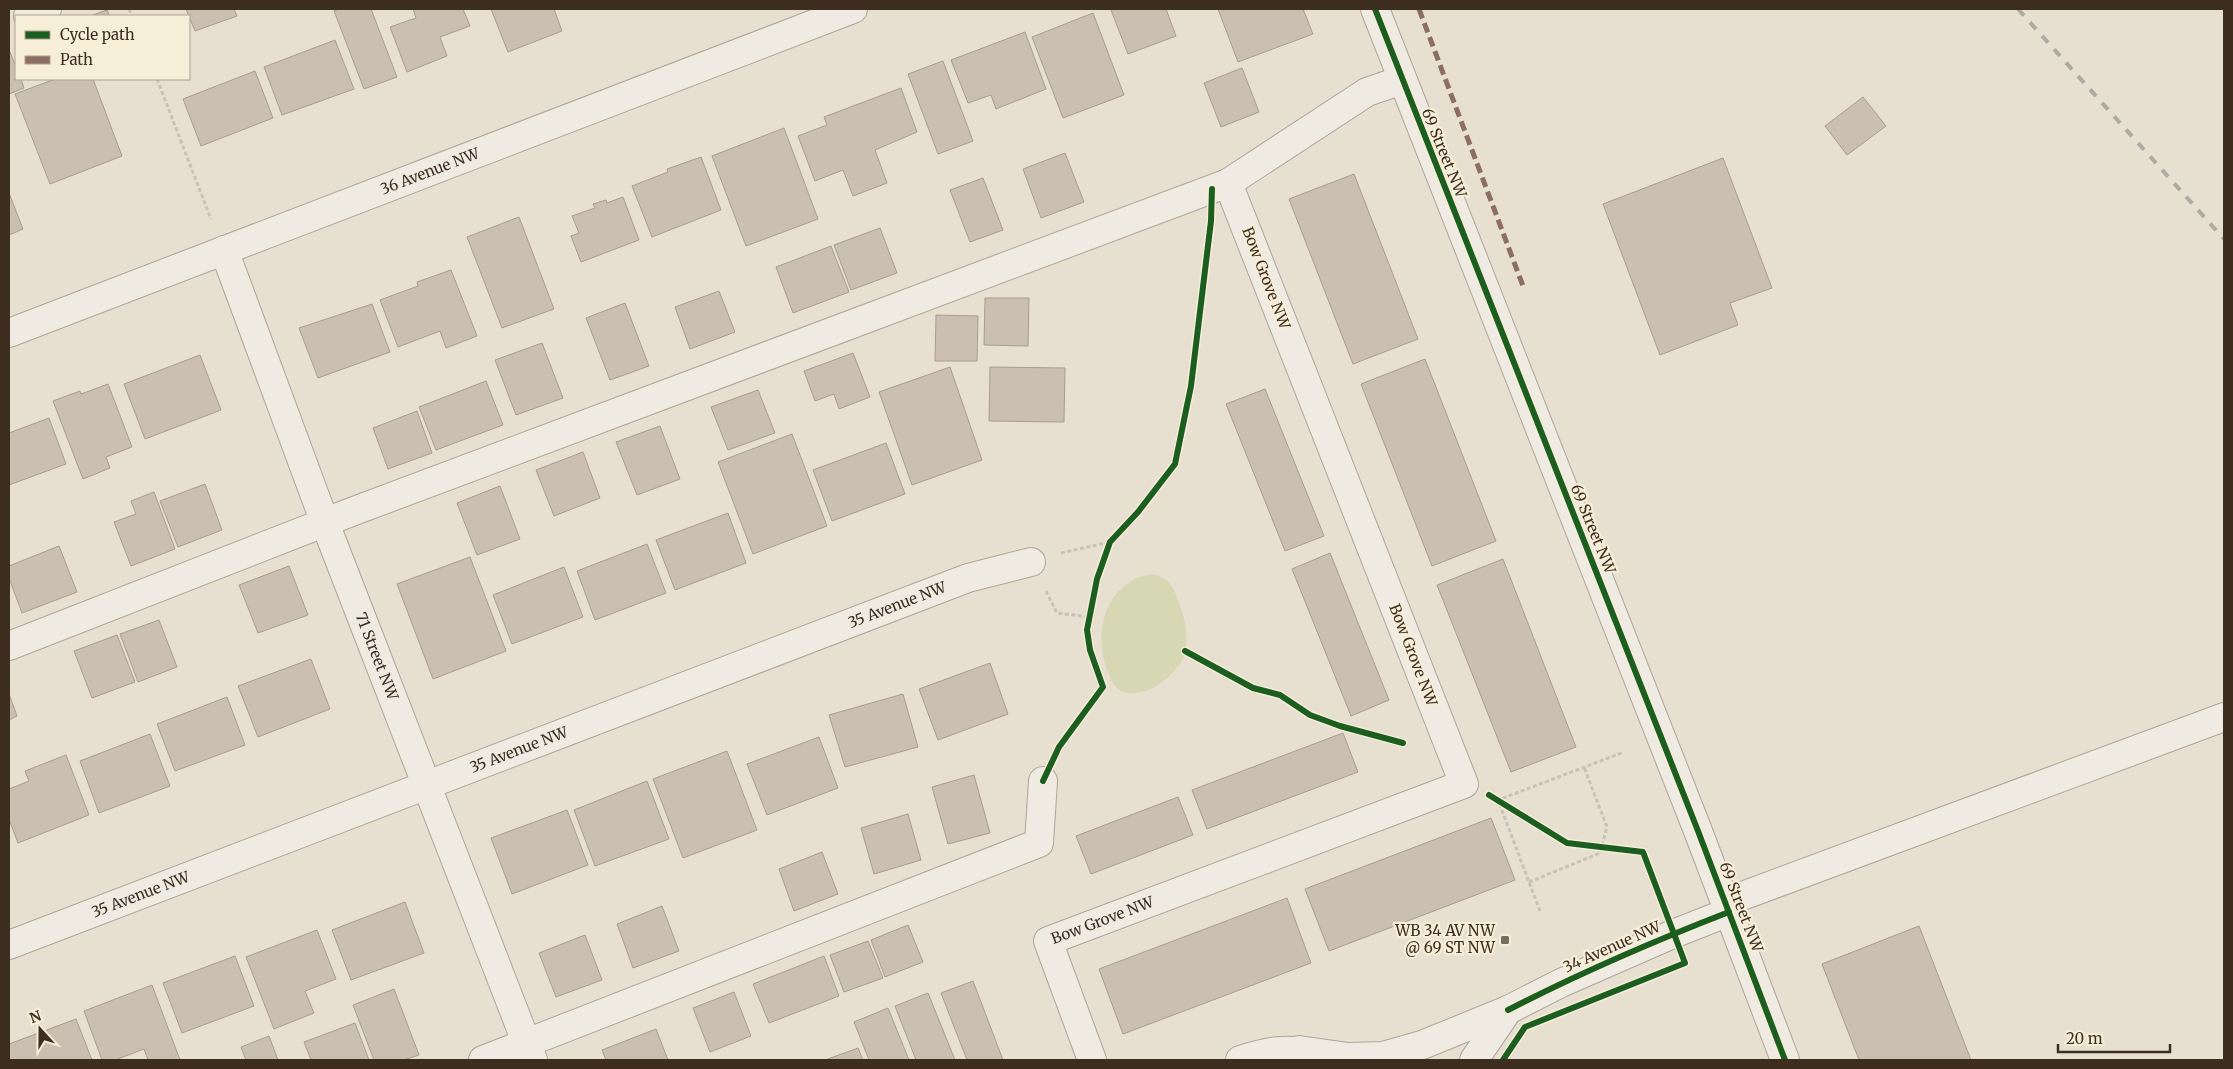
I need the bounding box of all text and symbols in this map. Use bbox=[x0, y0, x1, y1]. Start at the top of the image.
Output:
legend bbox=[15, 15, 190, 80]
text: Cycle path bbox=[60, 25, 135, 44]
text: Path bbox=[60, 50, 93, 69]
street label: 69 Street NW bbox=[1418, 105, 1471, 201]
street label: 36 Avenue NW bbox=[378, 143, 483, 198]
street label: Bow Grove NW bbox=[1238, 224, 1295, 333]
street label: 69 Street NW bbox=[1567, 481, 1620, 577]
street label: 35 Avenue NW bbox=[845, 577, 950, 632]
street label: Bow Grove NW bbox=[1385, 601, 1442, 710]
street label: 71 Street NW bbox=[352, 610, 403, 704]
street label: 35 Avenue NW bbox=[467, 722, 571, 777]
street label: 69 Street NW bbox=[1716, 859, 1768, 956]
street label: 35 Avenue NW bbox=[89, 866, 193, 922]
street label: Bow Grove NW bbox=[1048, 892, 1157, 948]
street label: 34 Avenue NW bbox=[1560, 916, 1664, 976]
place label: WB 34 AV NW @ 69 ST NW bbox=[1394, 921, 1496, 957]
marker: WB 34 AV NW @ 69 ST NW bbox=[1499, 934, 1511, 946]
north arrow bbox=[15, 1004, 65, 1054]
text: N bbox=[27, 1006, 44, 1027]
scale bar bbox=[2058, 1022, 2170, 1054]
text: 20 m bbox=[2066, 1029, 2103, 1048]

